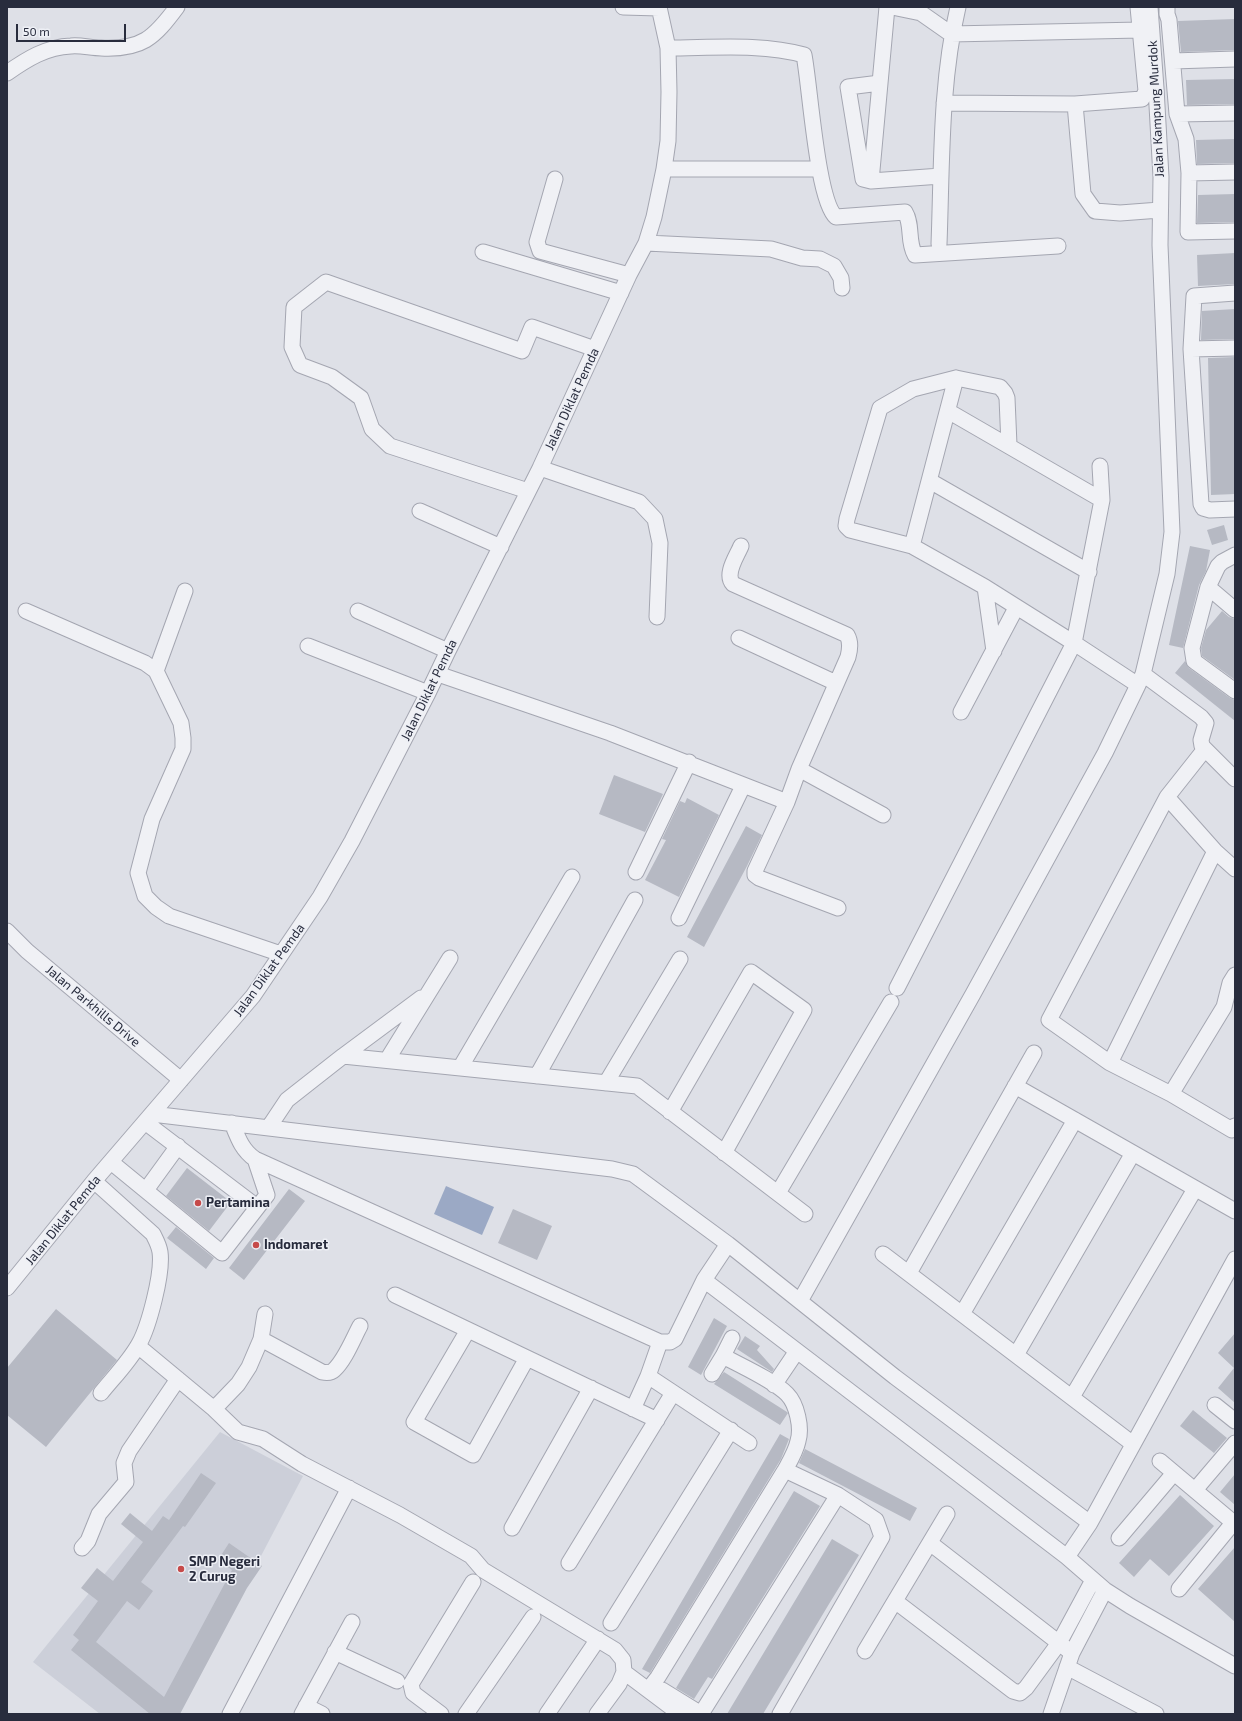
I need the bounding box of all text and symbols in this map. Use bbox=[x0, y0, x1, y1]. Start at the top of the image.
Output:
scale bar bbox=[18, 16, 128, 42]
text: 50 m bbox=[23, 24, 50, 38]
street label: Jalan Kampung Murdok bbox=[1145, 40, 1167, 178]
street label: Jalan Diklat Pemda bbox=[542, 345, 602, 453]
street label: Jalan Diklat Pemda bbox=[398, 637, 460, 743]
street label: Jalan Diklat Pemda bbox=[230, 921, 308, 1019]
street label: Jalan Parkhills Drive bbox=[43, 962, 143, 1050]
street label: Jalan Diklat Pemda bbox=[22, 1172, 104, 1268]
place label: Pertamina bbox=[206, 1195, 270, 1211]
marker: Pertamina bbox=[193, 1198, 203, 1208]
place label: Indomaret bbox=[264, 1237, 328, 1253]
marker: Indomaret bbox=[251, 1240, 261, 1250]
place label: SMP Negeri 2 Curug bbox=[189, 1554, 260, 1585]
marker: SMP Negeri 2 Curug bbox=[176, 1564, 186, 1574]

